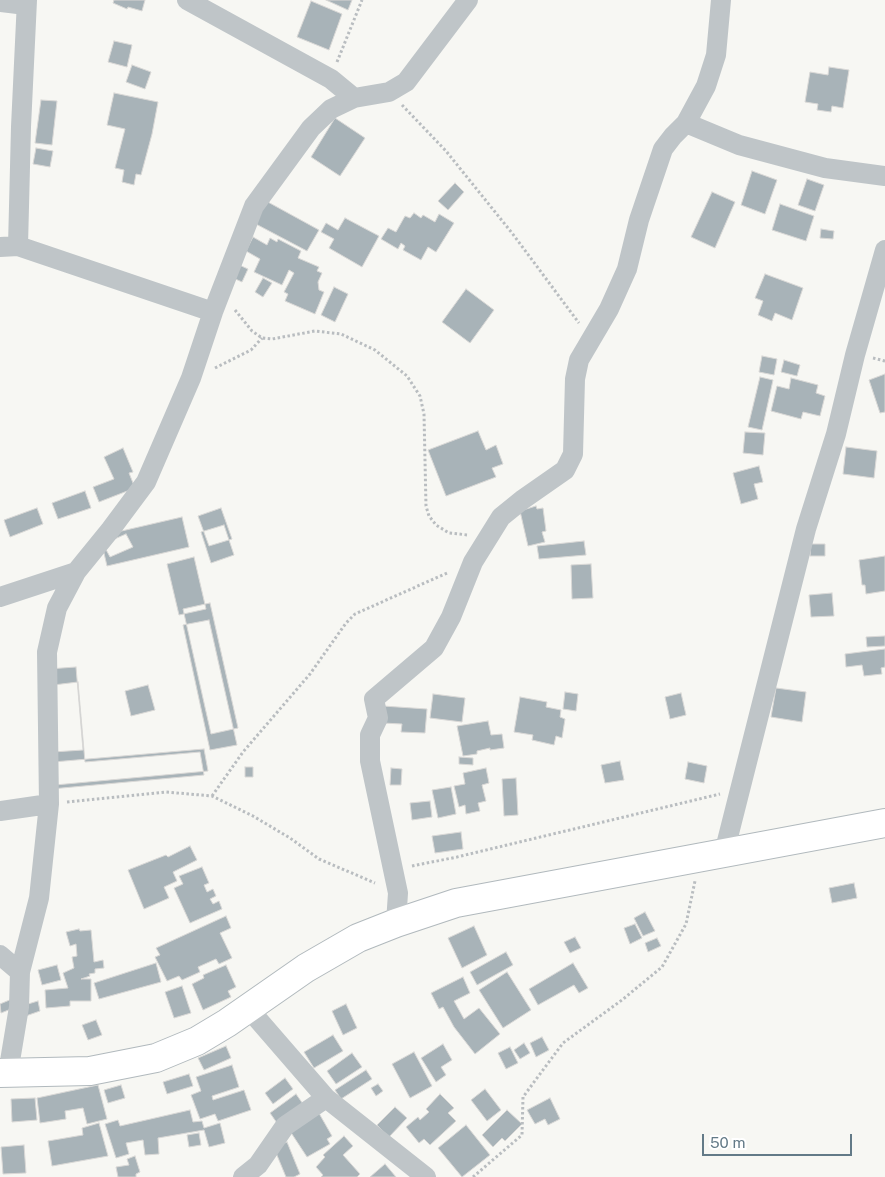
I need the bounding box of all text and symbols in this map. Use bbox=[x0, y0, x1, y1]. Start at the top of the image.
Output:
scale bar bbox=[705, 1124, 855, 1156]
text: 50 m bbox=[710, 1134, 745, 1151]

